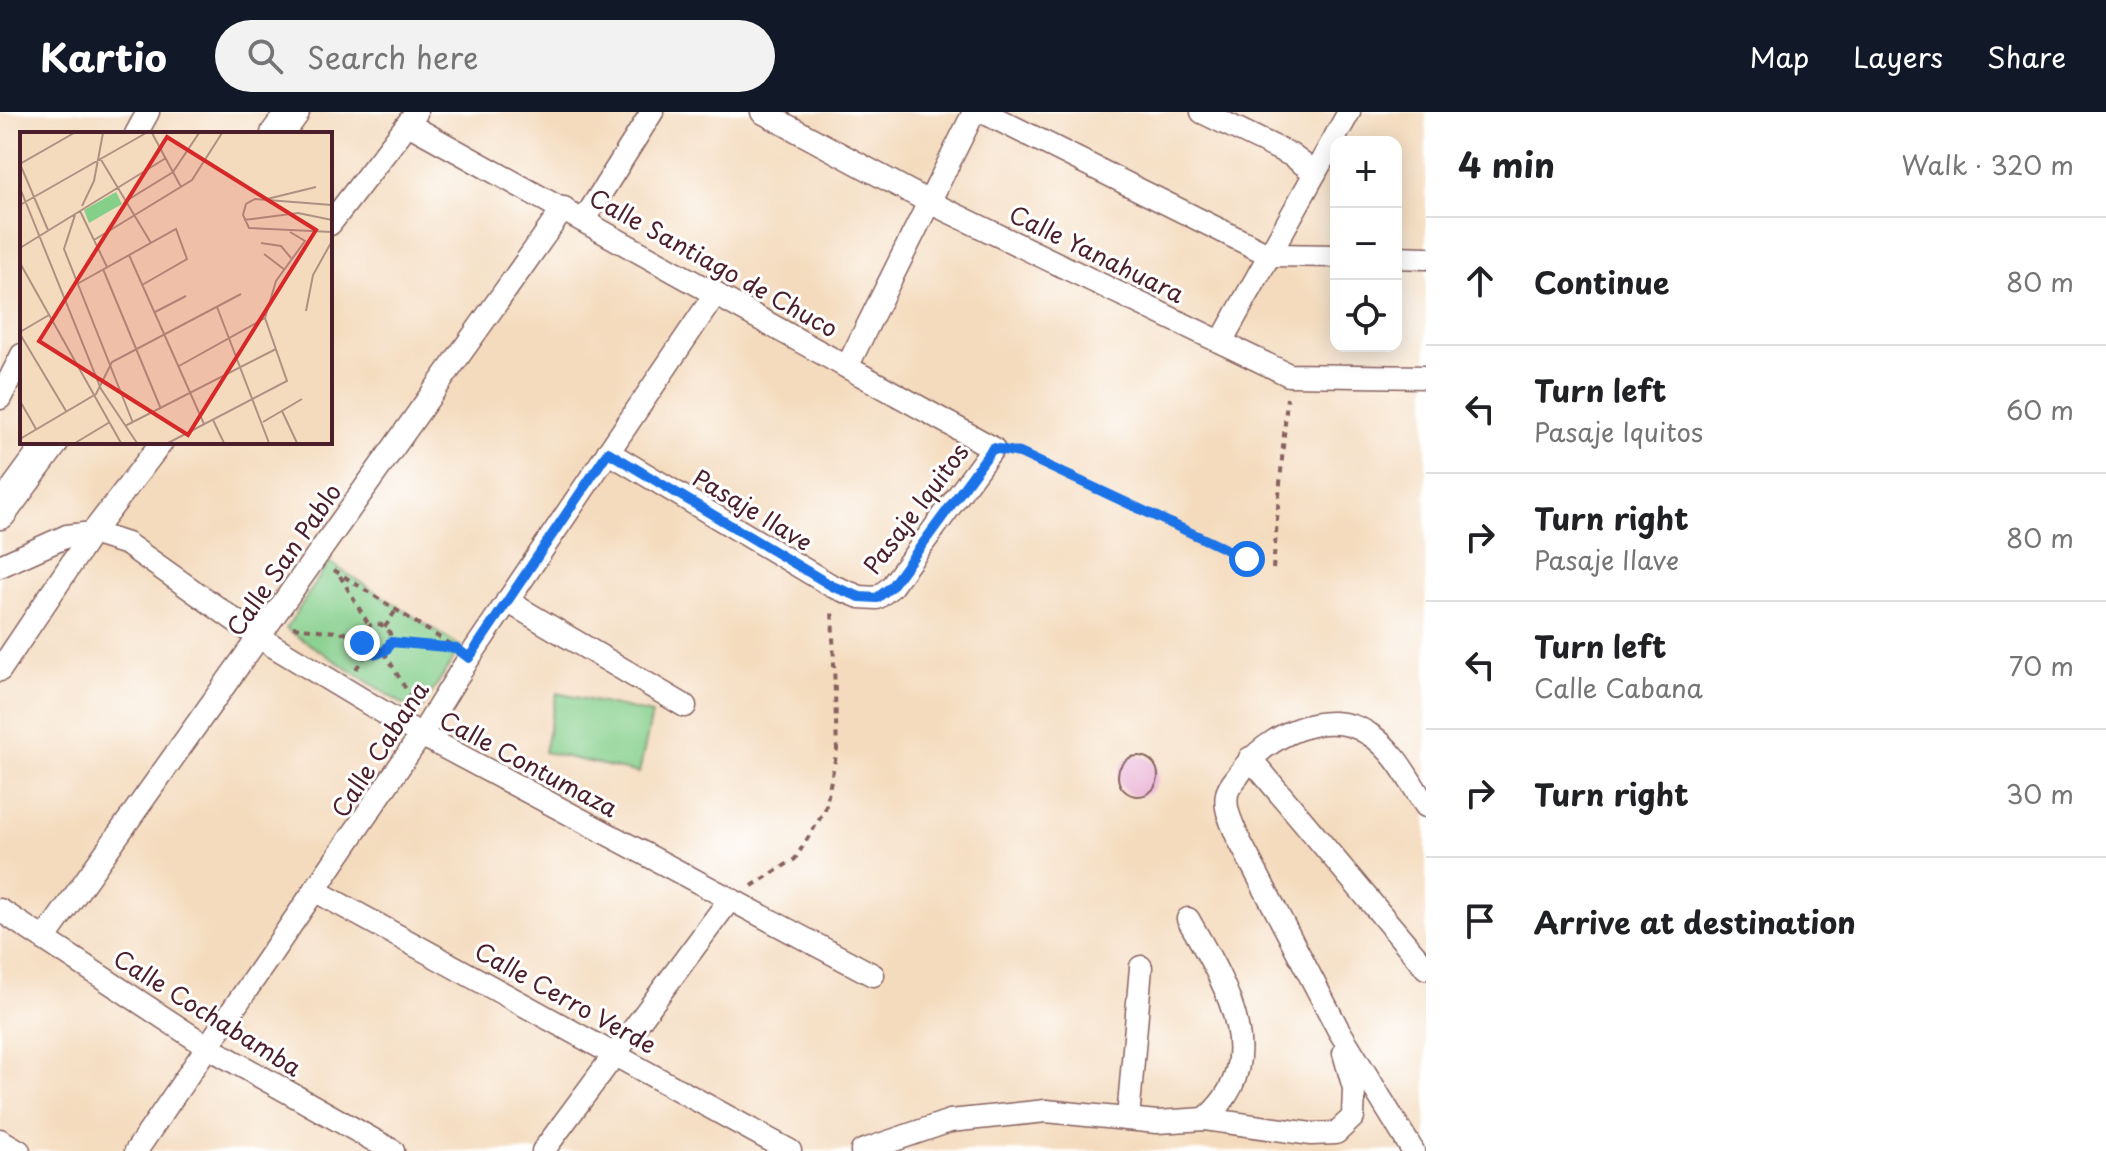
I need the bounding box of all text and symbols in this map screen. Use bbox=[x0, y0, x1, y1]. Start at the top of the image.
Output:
search box bbox=[215, 20, 775, 92]
text: Kartio bbox=[40, 28, 167, 85]
icon: search bbox=[243, 34, 287, 78]
text: Search here bbox=[307, 34, 478, 79]
text: Map bbox=[1749, 35, 1809, 78]
text: Layers bbox=[1853, 35, 1943, 78]
text: Share bbox=[1987, 35, 2066, 78]
inset map bbox=[20, 132, 332, 444]
map controls bbox=[1330, 136, 1402, 352]
button: + bbox=[1330, 136, 1402, 208]
text: 4 min bbox=[1458, 138, 1555, 190]
text: Walk · 320 m bbox=[1901, 145, 2074, 184]
street label: Calle Santiago de Chuco bbox=[583, 179, 845, 345]
street label: Calle Yanahuara bbox=[1003, 195, 1191, 311]
button: − bbox=[1330, 208, 1402, 280]
icon: ahead bbox=[1458, 259, 1502, 303]
text: Continue bbox=[1534, 259, 1669, 304]
text: 80 m bbox=[2006, 262, 2074, 301]
button: locate bbox=[1330, 280, 1402, 352]
text: Turn left bbox=[1534, 367, 1666, 412]
icon: left bbox=[1458, 387, 1502, 431]
text: 60 m bbox=[2006, 390, 2074, 429]
text: Pasaje Iquitos bbox=[1534, 412, 1703, 451]
street label: Pasaje Iquitos bbox=[854, 435, 976, 581]
street label: Pasaje Ilave bbox=[686, 459, 820, 559]
street label: Calle San Pablo bbox=[217, 475, 349, 643]
text: Turn right bbox=[1534, 495, 1689, 540]
icon: right bbox=[1458, 515, 1502, 559]
text: 80 m bbox=[2006, 518, 2074, 557]
text: Pasaje Ilave bbox=[1534, 540, 1679, 579]
route start bbox=[1229, 541, 1265, 577]
text: Turn left bbox=[1534, 623, 1666, 668]
route end bbox=[344, 625, 380, 661]
icon: left bbox=[1458, 643, 1502, 687]
text: 70 m bbox=[2009, 646, 2074, 685]
text: Calle Cabana bbox=[1534, 668, 1703, 707]
street label: Calle Cabana bbox=[321, 674, 437, 824]
street label: Calle Contumaza bbox=[433, 701, 625, 825]
icon: right bbox=[1458, 771, 1502, 815]
text: Turn right bbox=[1534, 771, 1689, 816]
text: 30 m bbox=[2006, 774, 2074, 813]
icon: arrive bbox=[1458, 899, 1502, 943]
text: Arrive at destination bbox=[1534, 899, 1856, 944]
street label: Calle Cerro Verde bbox=[469, 932, 663, 1062]
street label: Calle Cochabamba bbox=[107, 940, 309, 1084]

